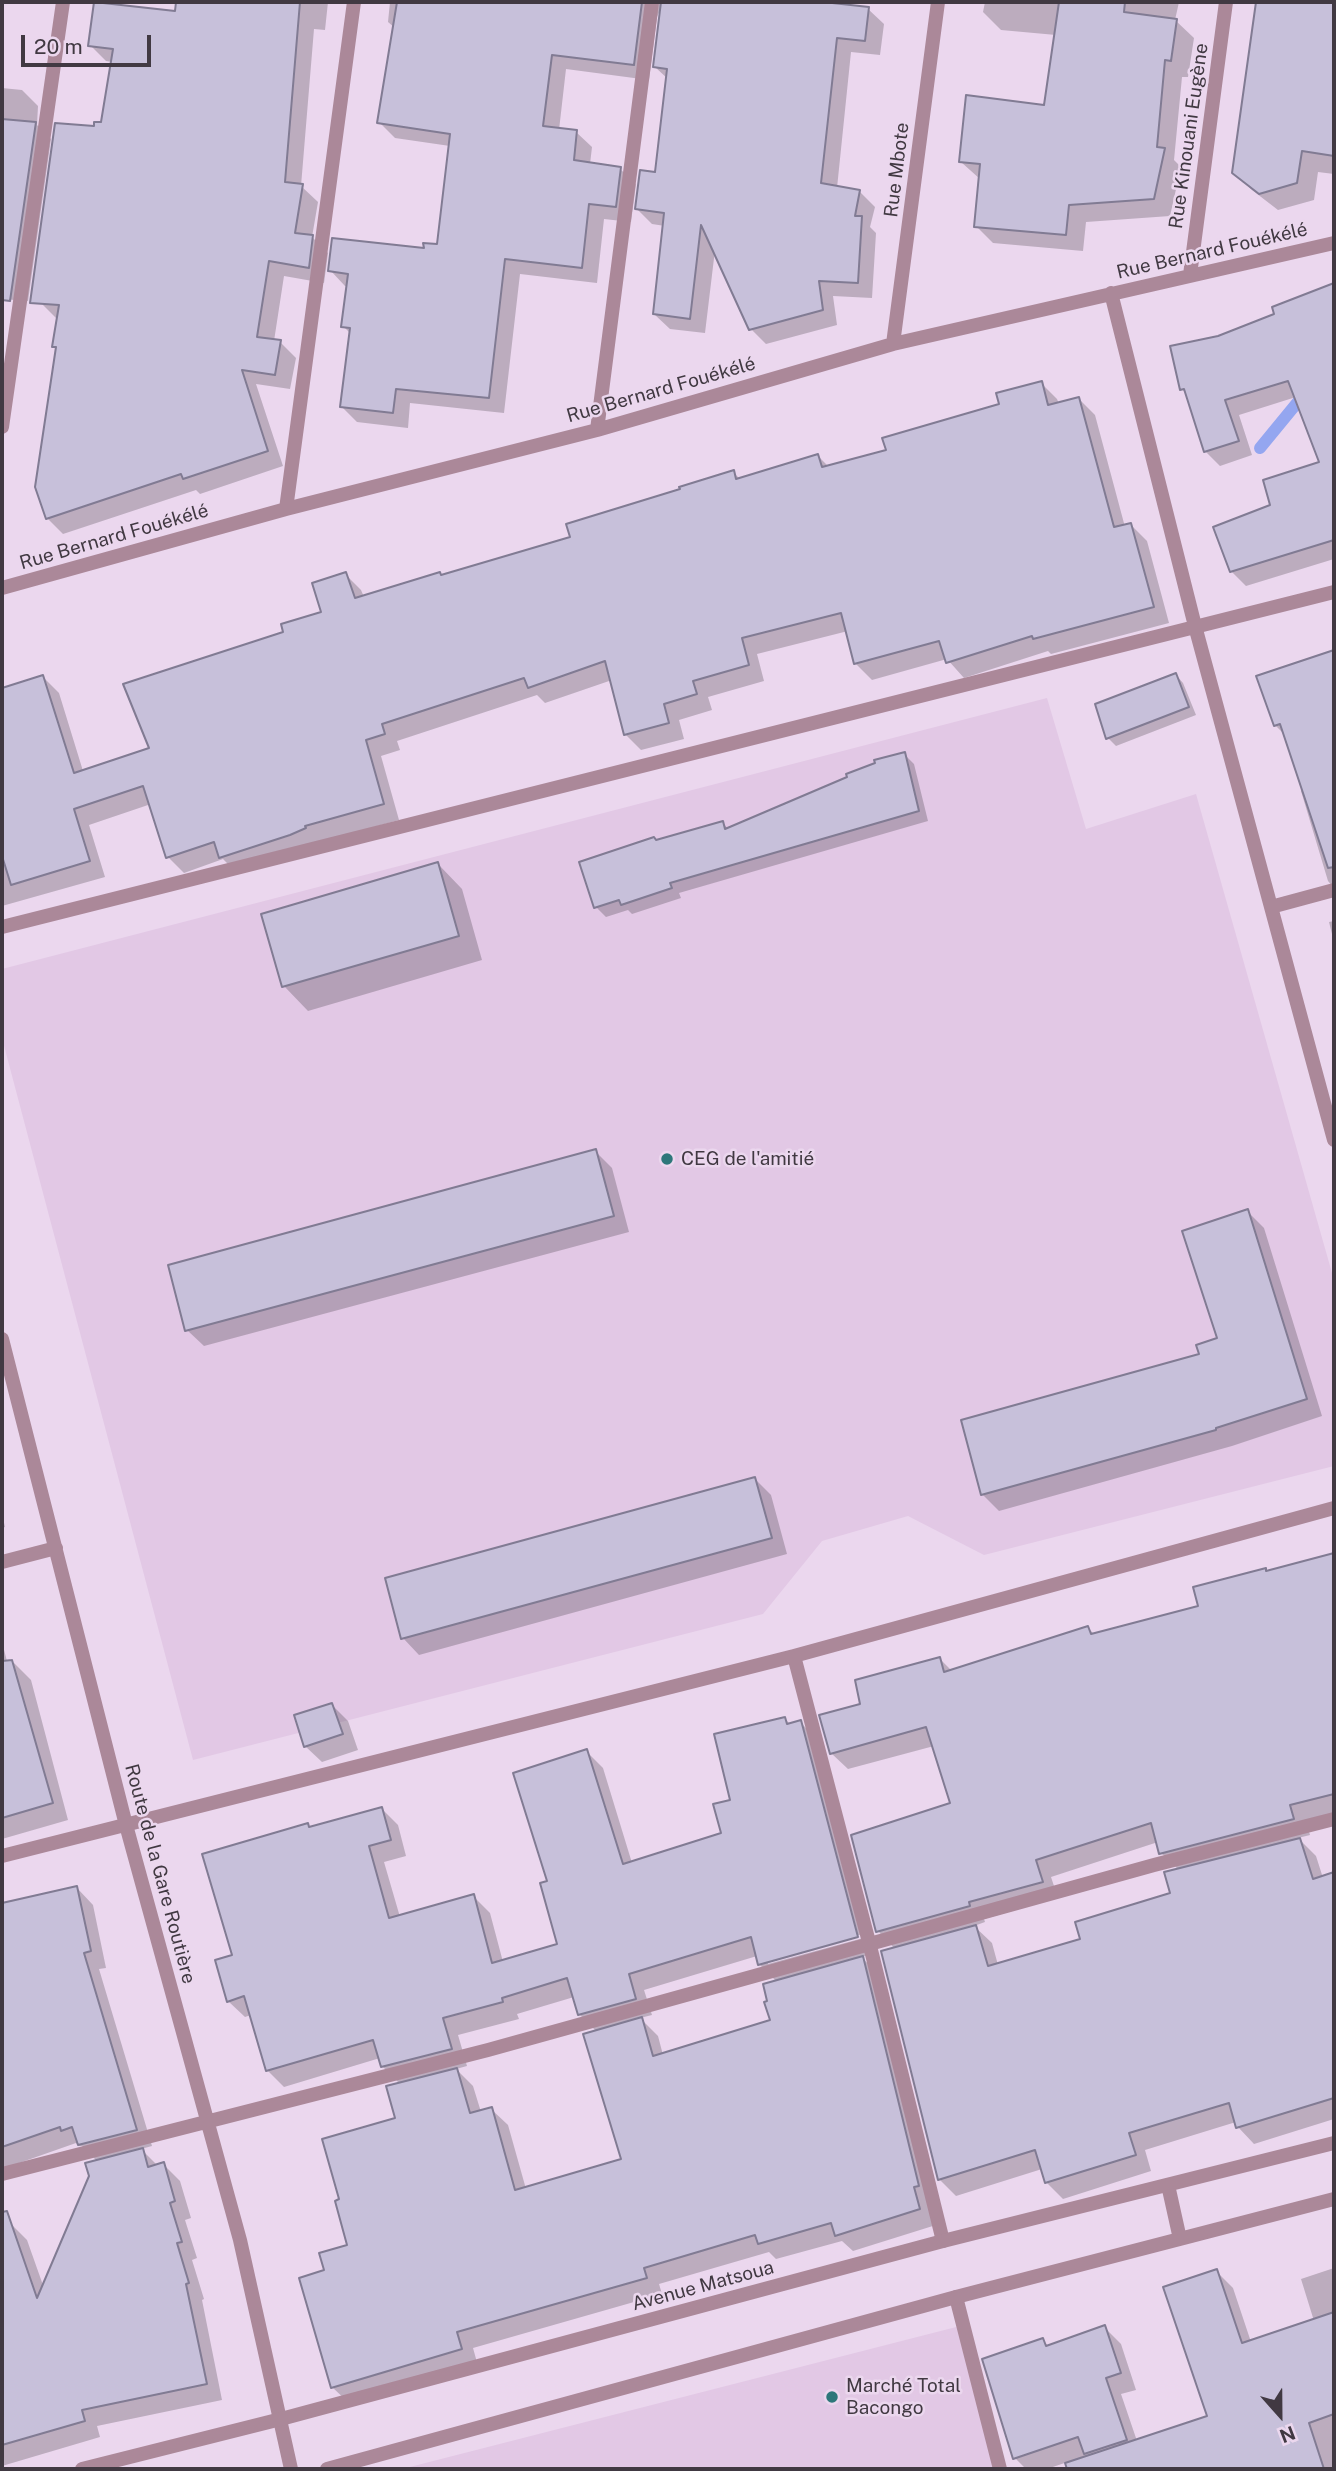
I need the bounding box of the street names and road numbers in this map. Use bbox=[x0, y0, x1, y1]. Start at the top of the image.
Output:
street label: Rue Kinouani Eugène bbox=[1165, 42, 1213, 230]
street label: Rue Mbote bbox=[880, 121, 914, 219]
street label: Rue Bernard Fouékélé bbox=[1114, 218, 1310, 284]
street label: Rue Bernard Fouékélé bbox=[564, 352, 758, 428]
street label: Rue Bernard Fouékélé bbox=[17, 499, 211, 575]
street label: Route de la Gare Routière bbox=[120, 1762, 200, 1986]
street label: Avenue Matsoua bbox=[630, 2256, 776, 2316]

